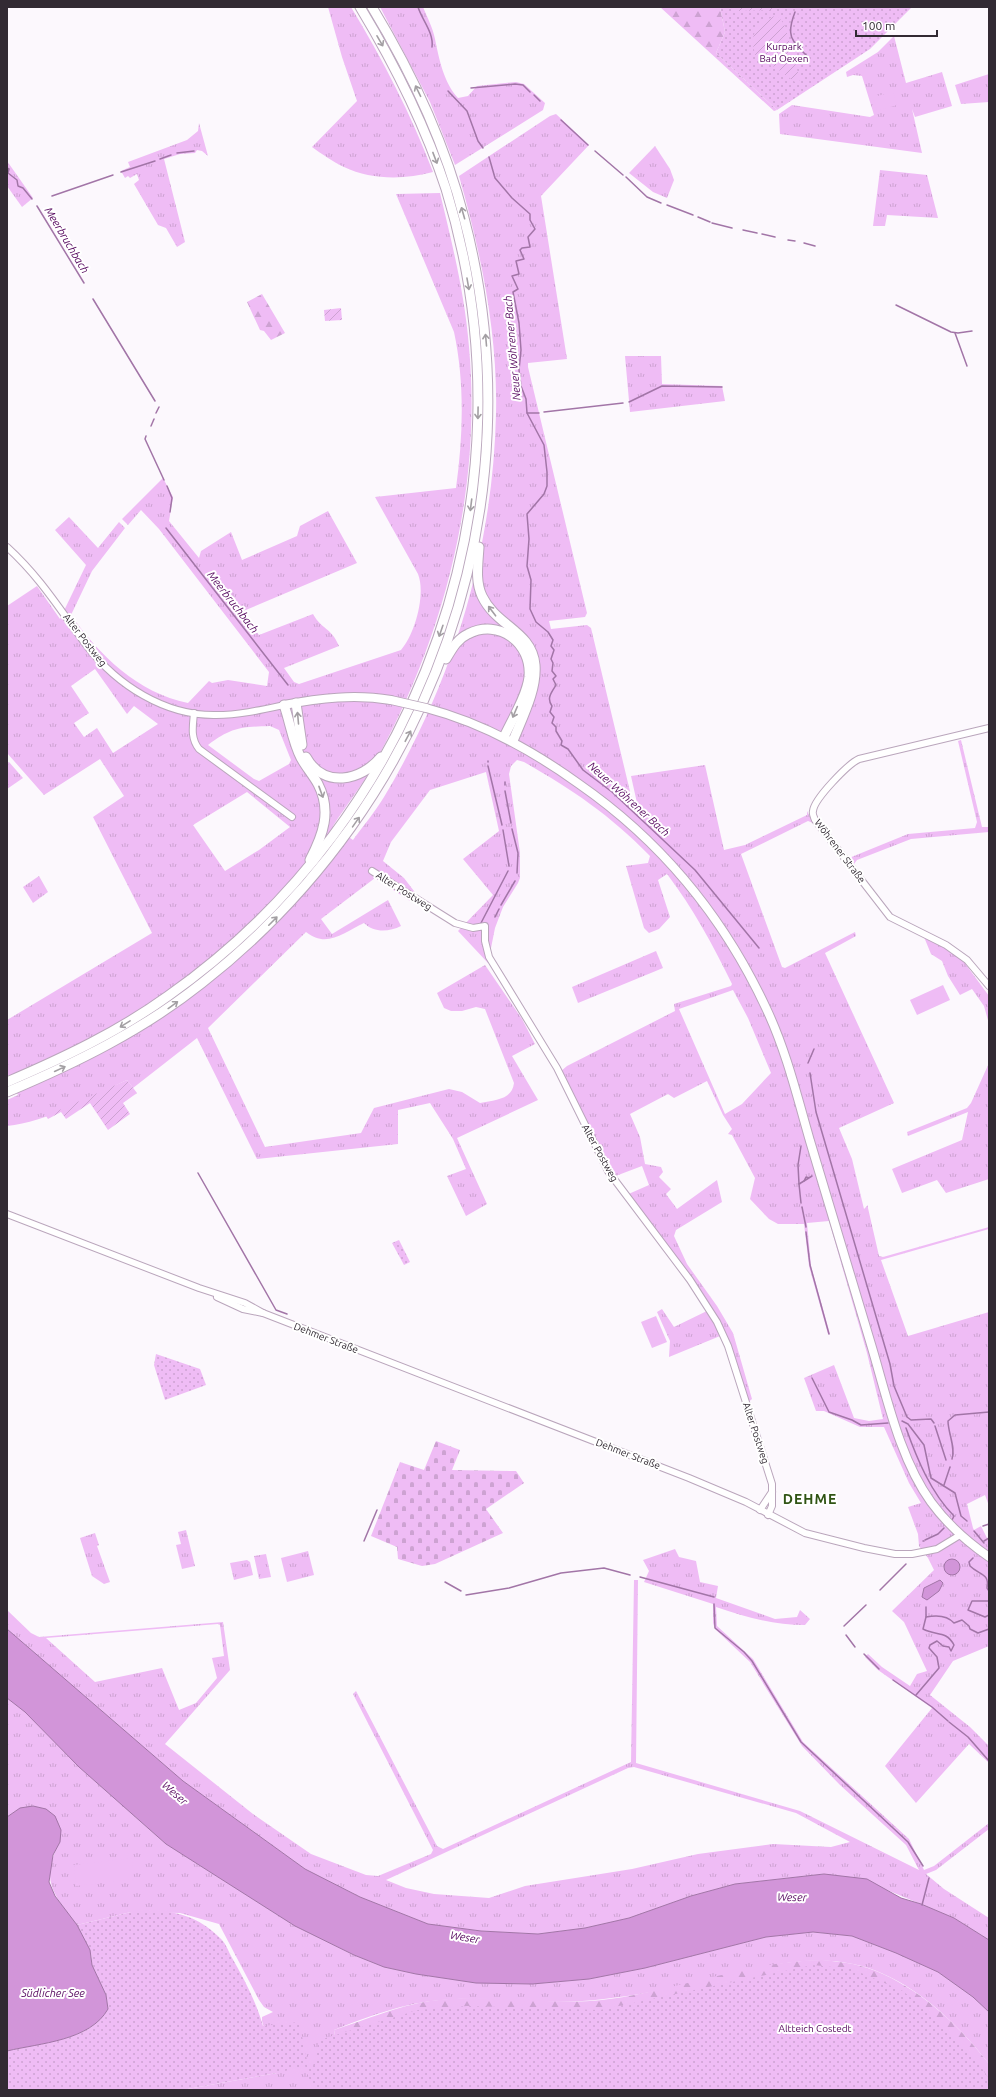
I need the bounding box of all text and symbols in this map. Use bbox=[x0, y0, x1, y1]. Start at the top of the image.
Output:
scale bar bbox=[856, 12, 937, 38]
text: 100 m bbox=[862, 19, 895, 32]
one-way arrow bbox=[376, 35, 384, 47]
park label: Kurpark Bad Oexen bbox=[759, 41, 809, 64]
one-way arrow bbox=[414, 85, 421, 97]
one-way arrow bbox=[431, 152, 439, 164]
water label: Meerbruchbach bbox=[43, 205, 91, 275]
one-way arrow bbox=[459, 206, 466, 219]
one-way arrow bbox=[464, 277, 472, 290]
water label: Neuer Wöhrener Bach bbox=[501, 295, 523, 401]
one-way arrow bbox=[482, 334, 489, 347]
one-way arrow bbox=[474, 406, 481, 419]
one-way arrow bbox=[467, 498, 475, 511]
water label: Meerbruchbach bbox=[205, 569, 261, 635]
one-way arrow bbox=[488, 606, 496, 617]
street label: Alter Postweg bbox=[61, 612, 109, 668]
one-way arrow bbox=[437, 625, 444, 638]
one-way arrow bbox=[511, 706, 518, 718]
one-way arrow bbox=[294, 712, 302, 725]
one-way arrow bbox=[405, 731, 412, 743]
water label: Neuer Wöhrener Bach bbox=[586, 759, 672, 839]
one-way arrow bbox=[318, 786, 326, 798]
one-way arrow bbox=[352, 817, 360, 828]
street label: Wöhrener Straße bbox=[812, 817, 868, 885]
street label: Alter Postweg bbox=[374, 869, 434, 913]
one-way arrow bbox=[268, 916, 278, 926]
one-way arrow bbox=[167, 1000, 178, 1009]
one-way arrow bbox=[120, 1020, 131, 1028]
one-way arrow bbox=[54, 1065, 66, 1072]
street label: Alter Postweg bbox=[580, 1122, 620, 1184]
street label: Dehmer Straße bbox=[292, 1321, 360, 1355]
street label: Alter Postweg bbox=[741, 1401, 771, 1465]
street label: Dehmer Straße bbox=[594, 1437, 662, 1471]
district label: DEHME bbox=[783, 1491, 837, 1507]
water label: Weser bbox=[160, 1779, 191, 1808]
water label: Weser bbox=[777, 1891, 808, 1903]
water label: Weser bbox=[449, 1929, 481, 1946]
water label: Südlicher See bbox=[20, 1987, 85, 1999]
park label: Altteich Costedt bbox=[778, 2023, 852, 2034]

